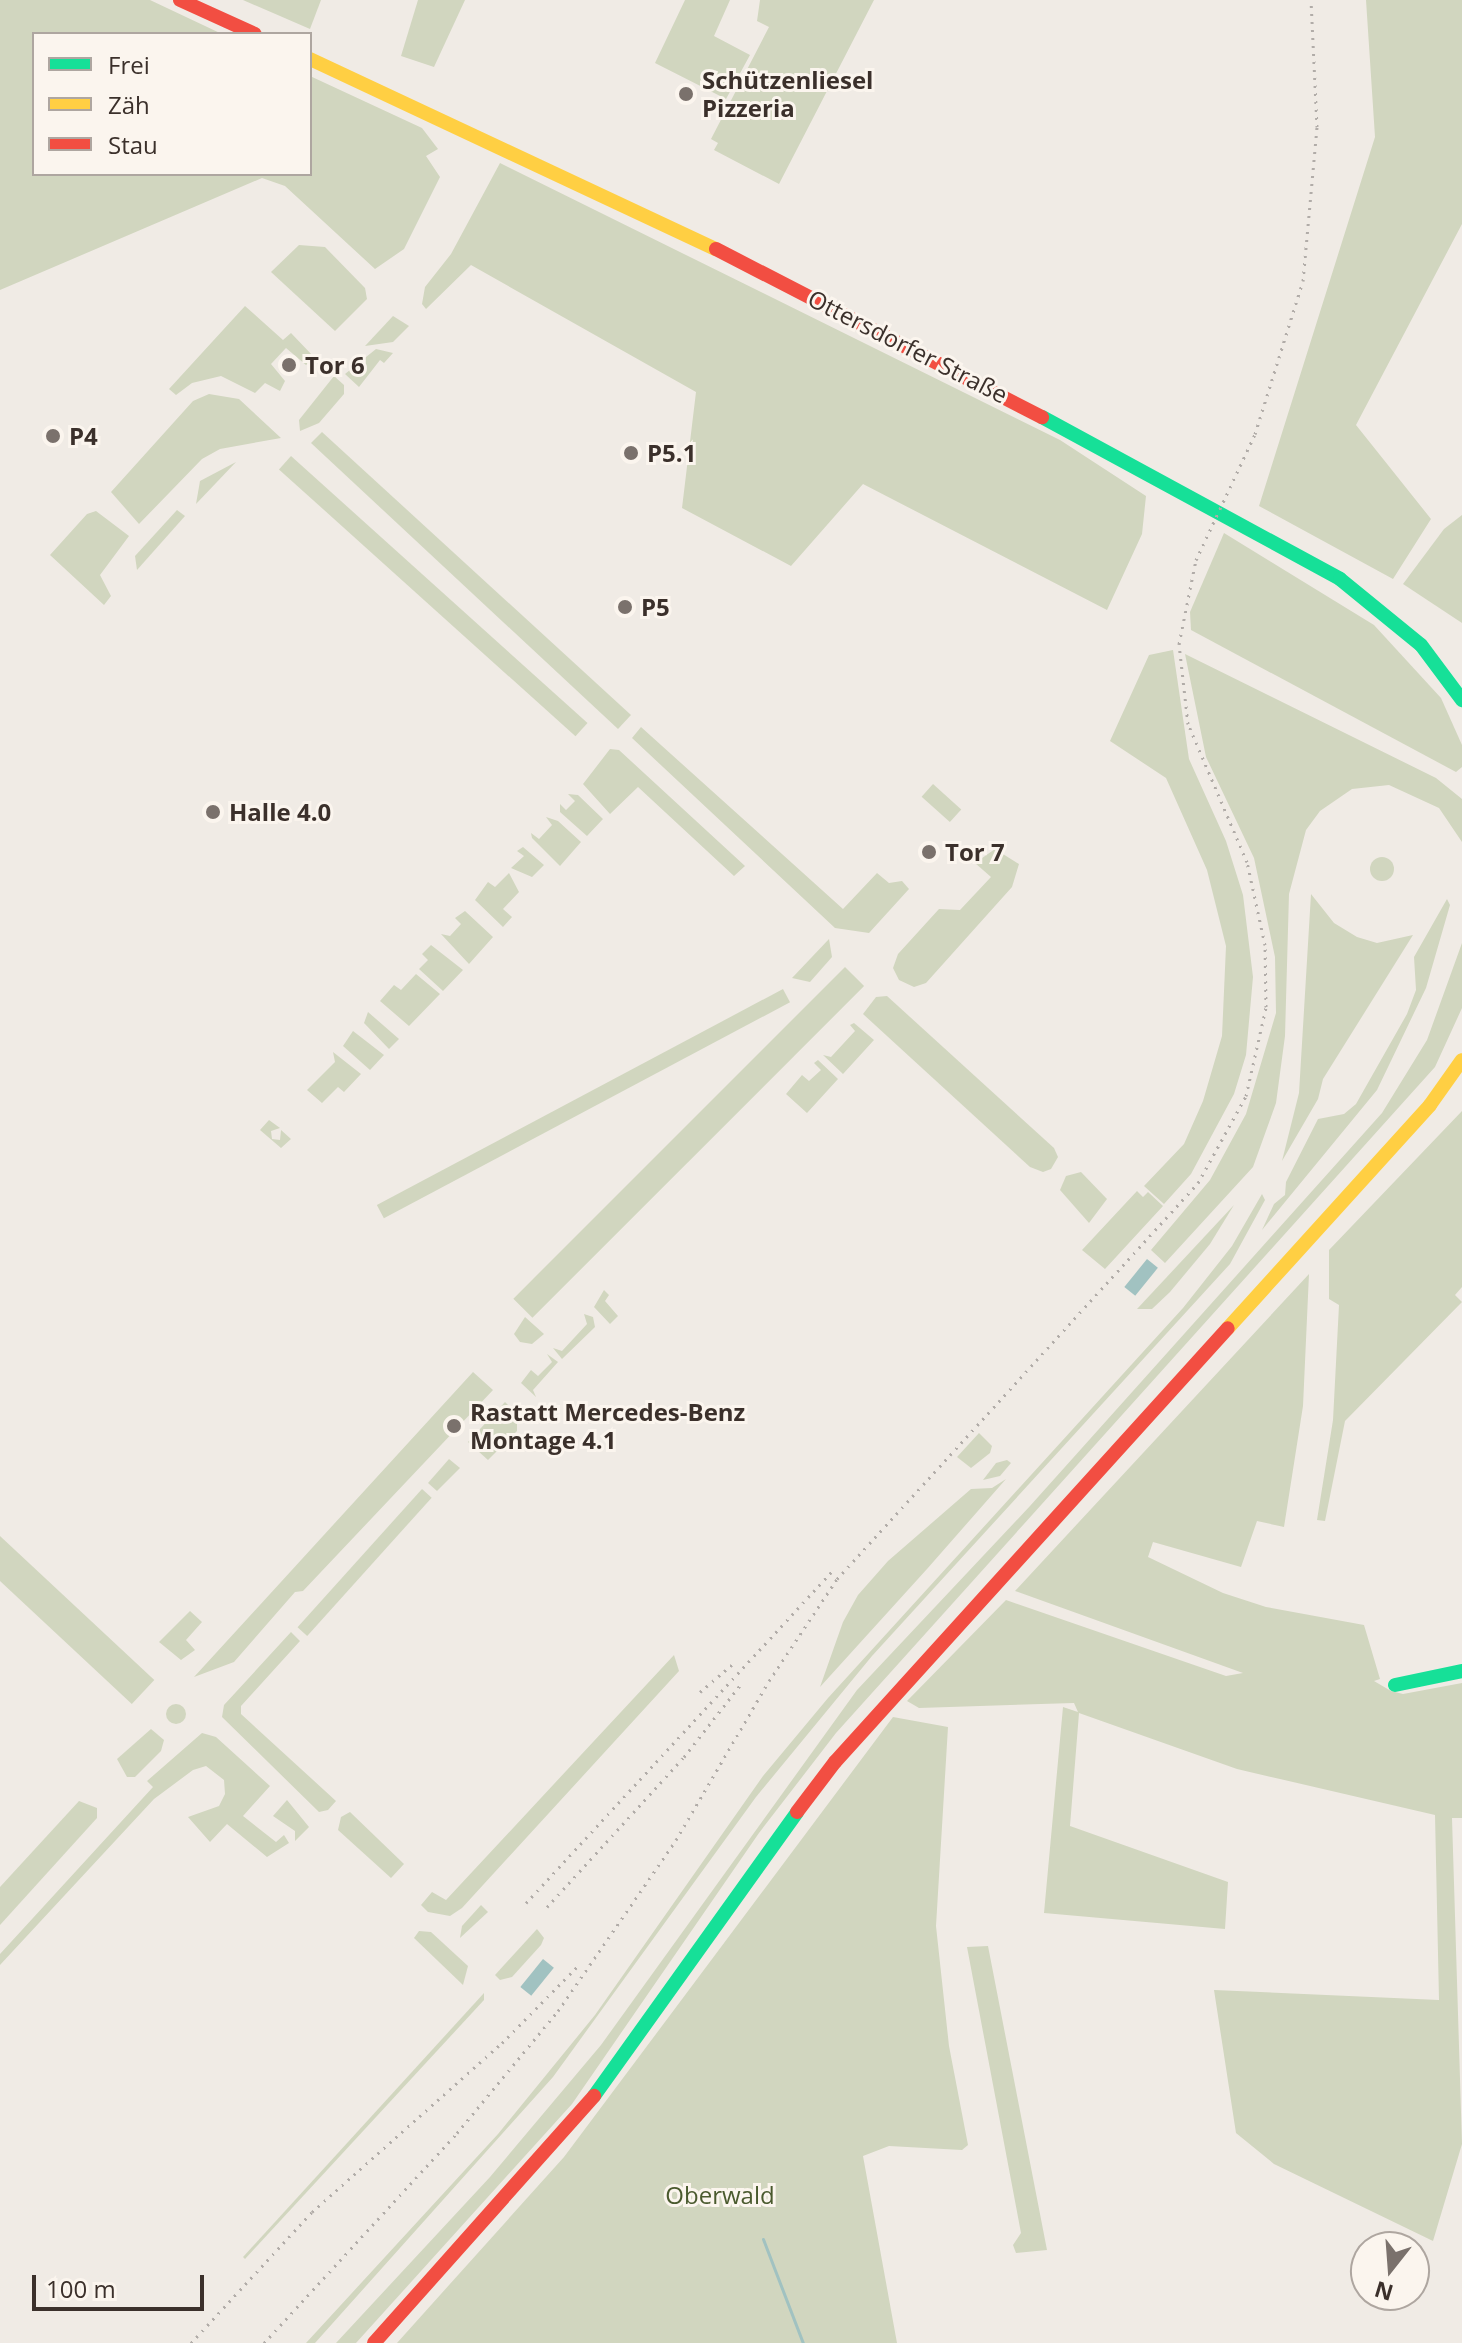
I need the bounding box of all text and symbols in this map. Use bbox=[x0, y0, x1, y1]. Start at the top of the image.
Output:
legend bbox=[32, 32, 312, 176]
text: Frei bbox=[108, 48, 150, 81]
place label: Schützenliesel Pizzeria bbox=[702, 66, 873, 122]
marker: Schützenliesel Pizzeria bbox=[677, 85, 695, 103]
text: Zäh bbox=[108, 88, 150, 121]
text: Stau bbox=[108, 128, 158, 161]
street label: Ottersdorfer Straße bbox=[803, 283, 1013, 409]
place label: Tor 6 bbox=[305, 351, 365, 379]
marker: Tor 6 bbox=[280, 356, 298, 374]
place label: P4 bbox=[69, 422, 98, 450]
marker: P4 bbox=[44, 427, 62, 445]
place label: P5.1 bbox=[647, 439, 696, 467]
marker: P5.1 bbox=[622, 444, 640, 462]
place label: P5 bbox=[641, 593, 670, 621]
marker: P5 bbox=[616, 598, 634, 616]
place label: Halle 4.0 bbox=[229, 798, 331, 826]
marker: Halle 4.0 bbox=[204, 803, 222, 821]
place label: Tor 7 bbox=[945, 838, 1005, 866]
marker: Tor 7 bbox=[920, 843, 938, 861]
place label: Rastatt Mercedes-Benz Montage 4.1 bbox=[470, 1398, 745, 1454]
marker: Rastatt Mercedes-Benz Montage 4.1 bbox=[445, 1417, 463, 1435]
park label: Oberwald bbox=[665, 2181, 775, 2209]
north arrow bbox=[1350, 2231, 1430, 2311]
scale bar bbox=[36, 2259, 208, 2309]
text: 100 m bbox=[46, 2272, 116, 2305]
text: N bbox=[1371, 2275, 1397, 2309]

